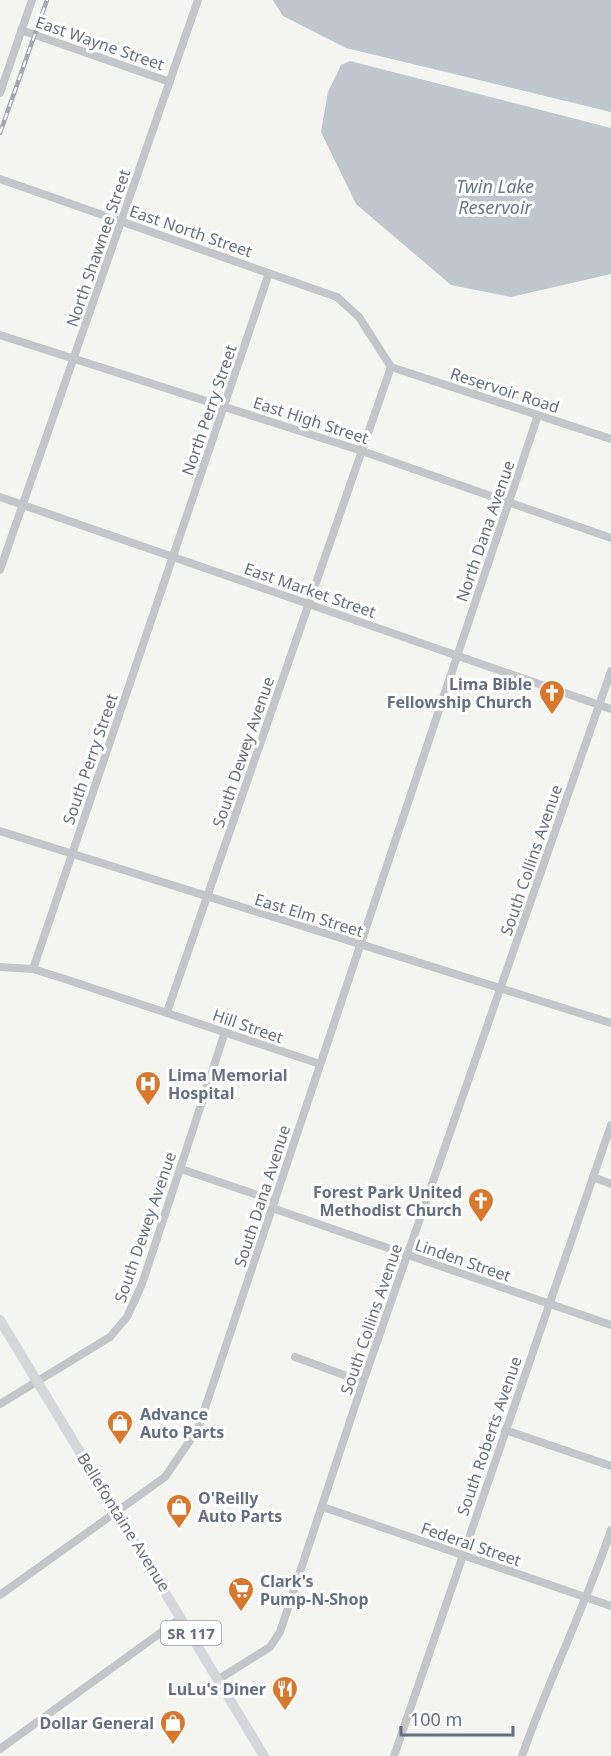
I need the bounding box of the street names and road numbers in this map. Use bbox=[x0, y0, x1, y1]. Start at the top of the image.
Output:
street label: East Wayne Street bbox=[33, 11, 168, 75]
street label: North Shawnee Street bbox=[61, 166, 135, 330]
street label: East North Street bbox=[127, 200, 256, 262]
street label: North Perry Street bbox=[176, 341, 242, 478]
street label: Reservoir Road bbox=[448, 362, 562, 418]
street label: East High Street bbox=[251, 391, 372, 449]
street label: North Dana Avenue bbox=[450, 457, 520, 605]
street label: East Market Street bbox=[241, 557, 379, 623]
street label: South Dewey Avenue bbox=[207, 674, 279, 830]
street label: South Perry Street bbox=[57, 690, 123, 827]
street label: South Collins Avenue bbox=[495, 782, 567, 938]
street label: East Elm Street bbox=[252, 888, 366, 942]
street label: Hill Street bbox=[210, 1004, 286, 1048]
street label: South Dana Avenue bbox=[229, 1122, 295, 1270]
street label: South Dewey Avenue bbox=[109, 1149, 181, 1305]
street label: Linden Street bbox=[412, 1233, 514, 1287]
street label: South Collins Avenue bbox=[335, 1241, 407, 1397]
street label: South Roberts Avenue bbox=[451, 1353, 527, 1519]
street label: Bellefontaine Avenue bbox=[72, 1448, 176, 1596]
street label: Federal Street bbox=[418, 1517, 524, 1571]
road number: SR 117 bbox=[161, 1621, 221, 1645]

